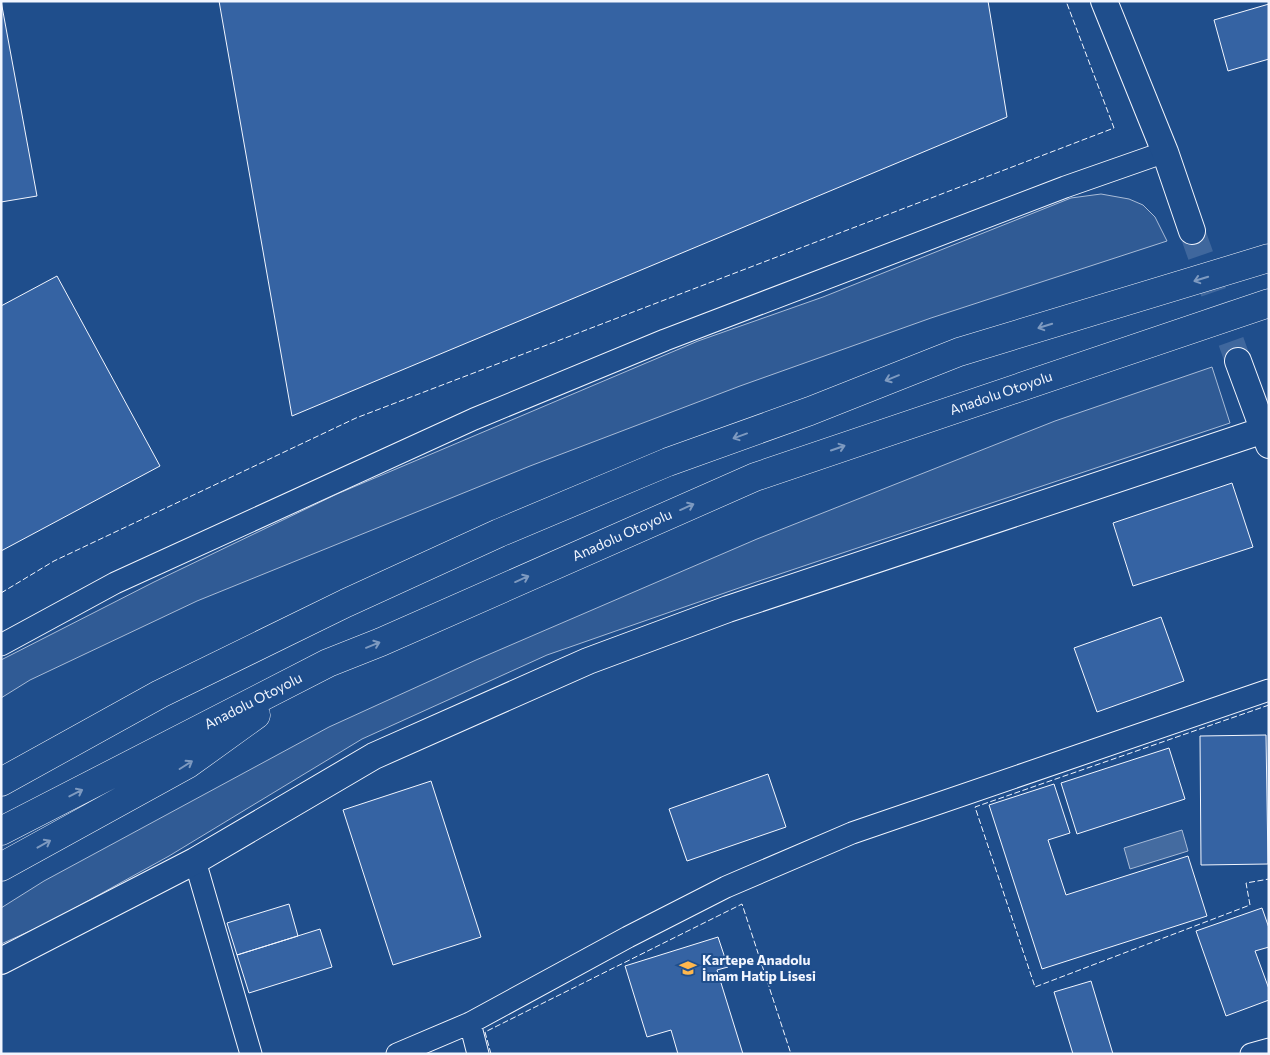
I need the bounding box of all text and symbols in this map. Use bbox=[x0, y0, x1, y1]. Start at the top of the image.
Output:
one-way arrow bbox=[1193, 275, 1209, 285]
one-way arrow bbox=[1038, 321, 1054, 331]
street label: Anadolu Otoyolu bbox=[947, 367, 1054, 418]
one-way arrow bbox=[884, 375, 899, 384]
one-way arrow bbox=[733, 432, 748, 441]
one-way arrow bbox=[830, 443, 846, 453]
one-way arrow bbox=[679, 501, 694, 511]
street label: Anadolu Otoyolu bbox=[569, 505, 674, 564]
one-way arrow bbox=[514, 574, 529, 584]
one-way arrow bbox=[365, 640, 380, 649]
street label: Anadolu Otoyolu bbox=[201, 669, 305, 733]
one-way arrow bbox=[179, 760, 193, 770]
one-way arrow bbox=[68, 788, 83, 797]
one-way arrow bbox=[36, 839, 51, 848]
place label: Kartepe Anadolu İmam Hatip Lisesi bbox=[702, 951, 816, 984]
school or university icon: Kartepe Anadolu İmam Hatip Lisesi bbox=[678, 958, 698, 978]

